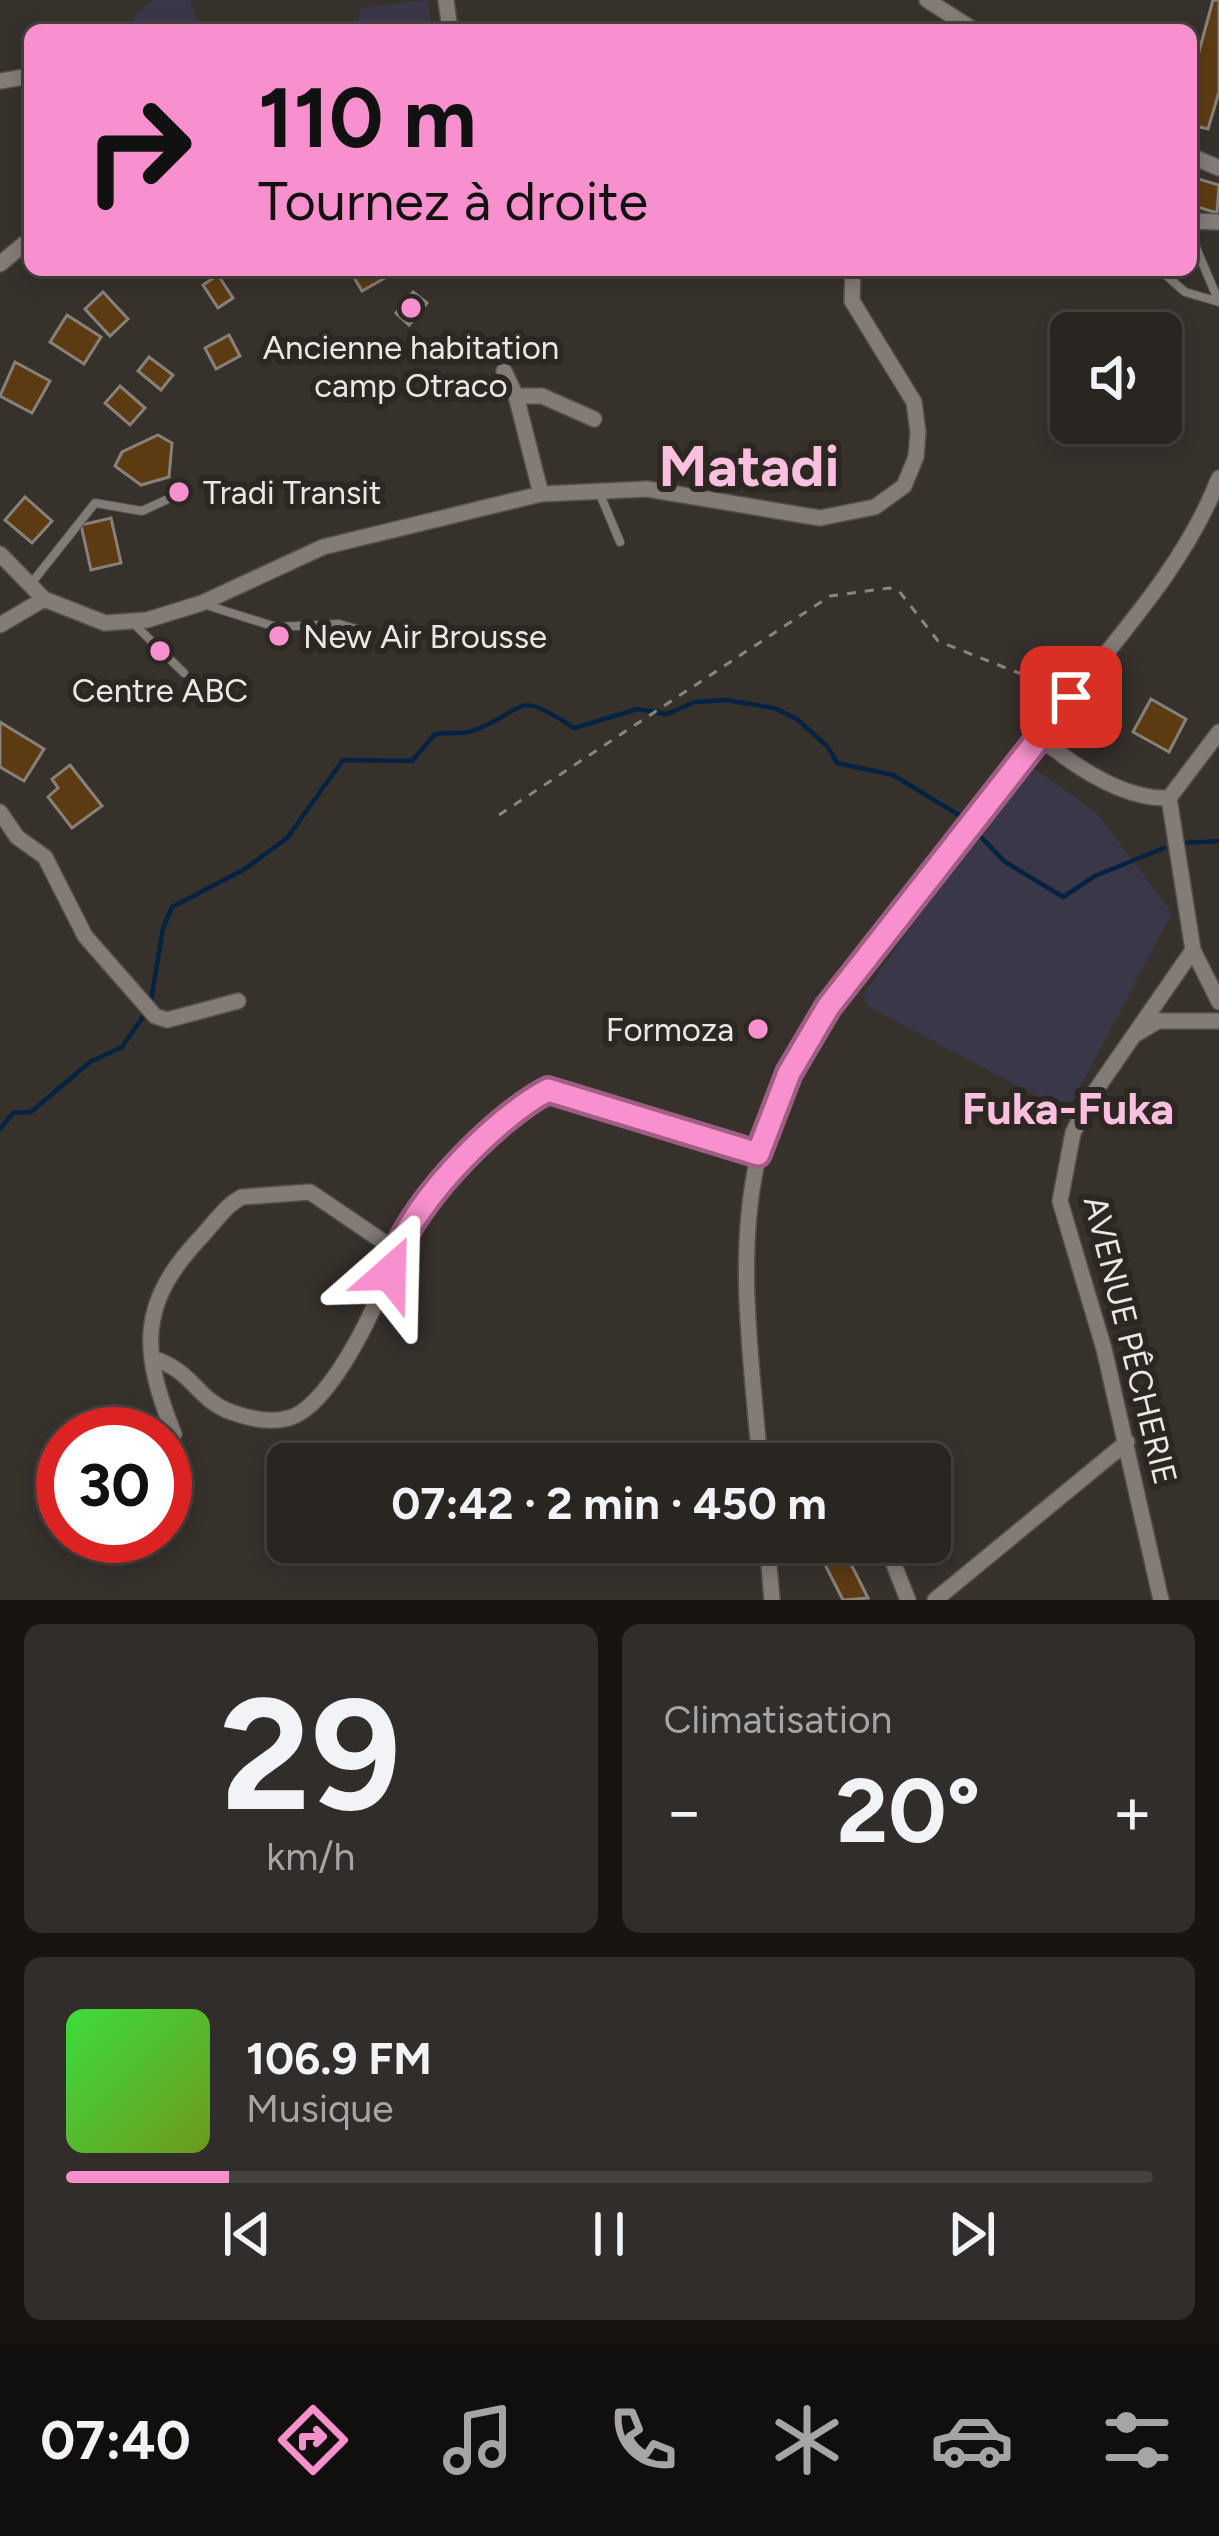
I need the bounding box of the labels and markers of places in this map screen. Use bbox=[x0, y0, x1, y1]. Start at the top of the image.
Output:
marker: Ancienne habitation camp Otraco bbox=[398, 295, 424, 321]
place label: Ancienne habitation camp Otraco bbox=[263, 328, 559, 405]
place label: Tradi Transit bbox=[203, 473, 381, 512]
marker: Tradi Transit bbox=[166, 479, 192, 505]
place label: New Air Brousse bbox=[303, 617, 547, 656]
marker: New Air Brousse bbox=[266, 623, 292, 649]
marker: Centre ABC bbox=[147, 638, 173, 664]
pin bbox=[1020, 646, 1122, 748]
place label: Centre ABC bbox=[72, 671, 248, 710]
place label: Formoza bbox=[606, 1010, 734, 1049]
marker: Formoza bbox=[745, 1016, 771, 1042]

